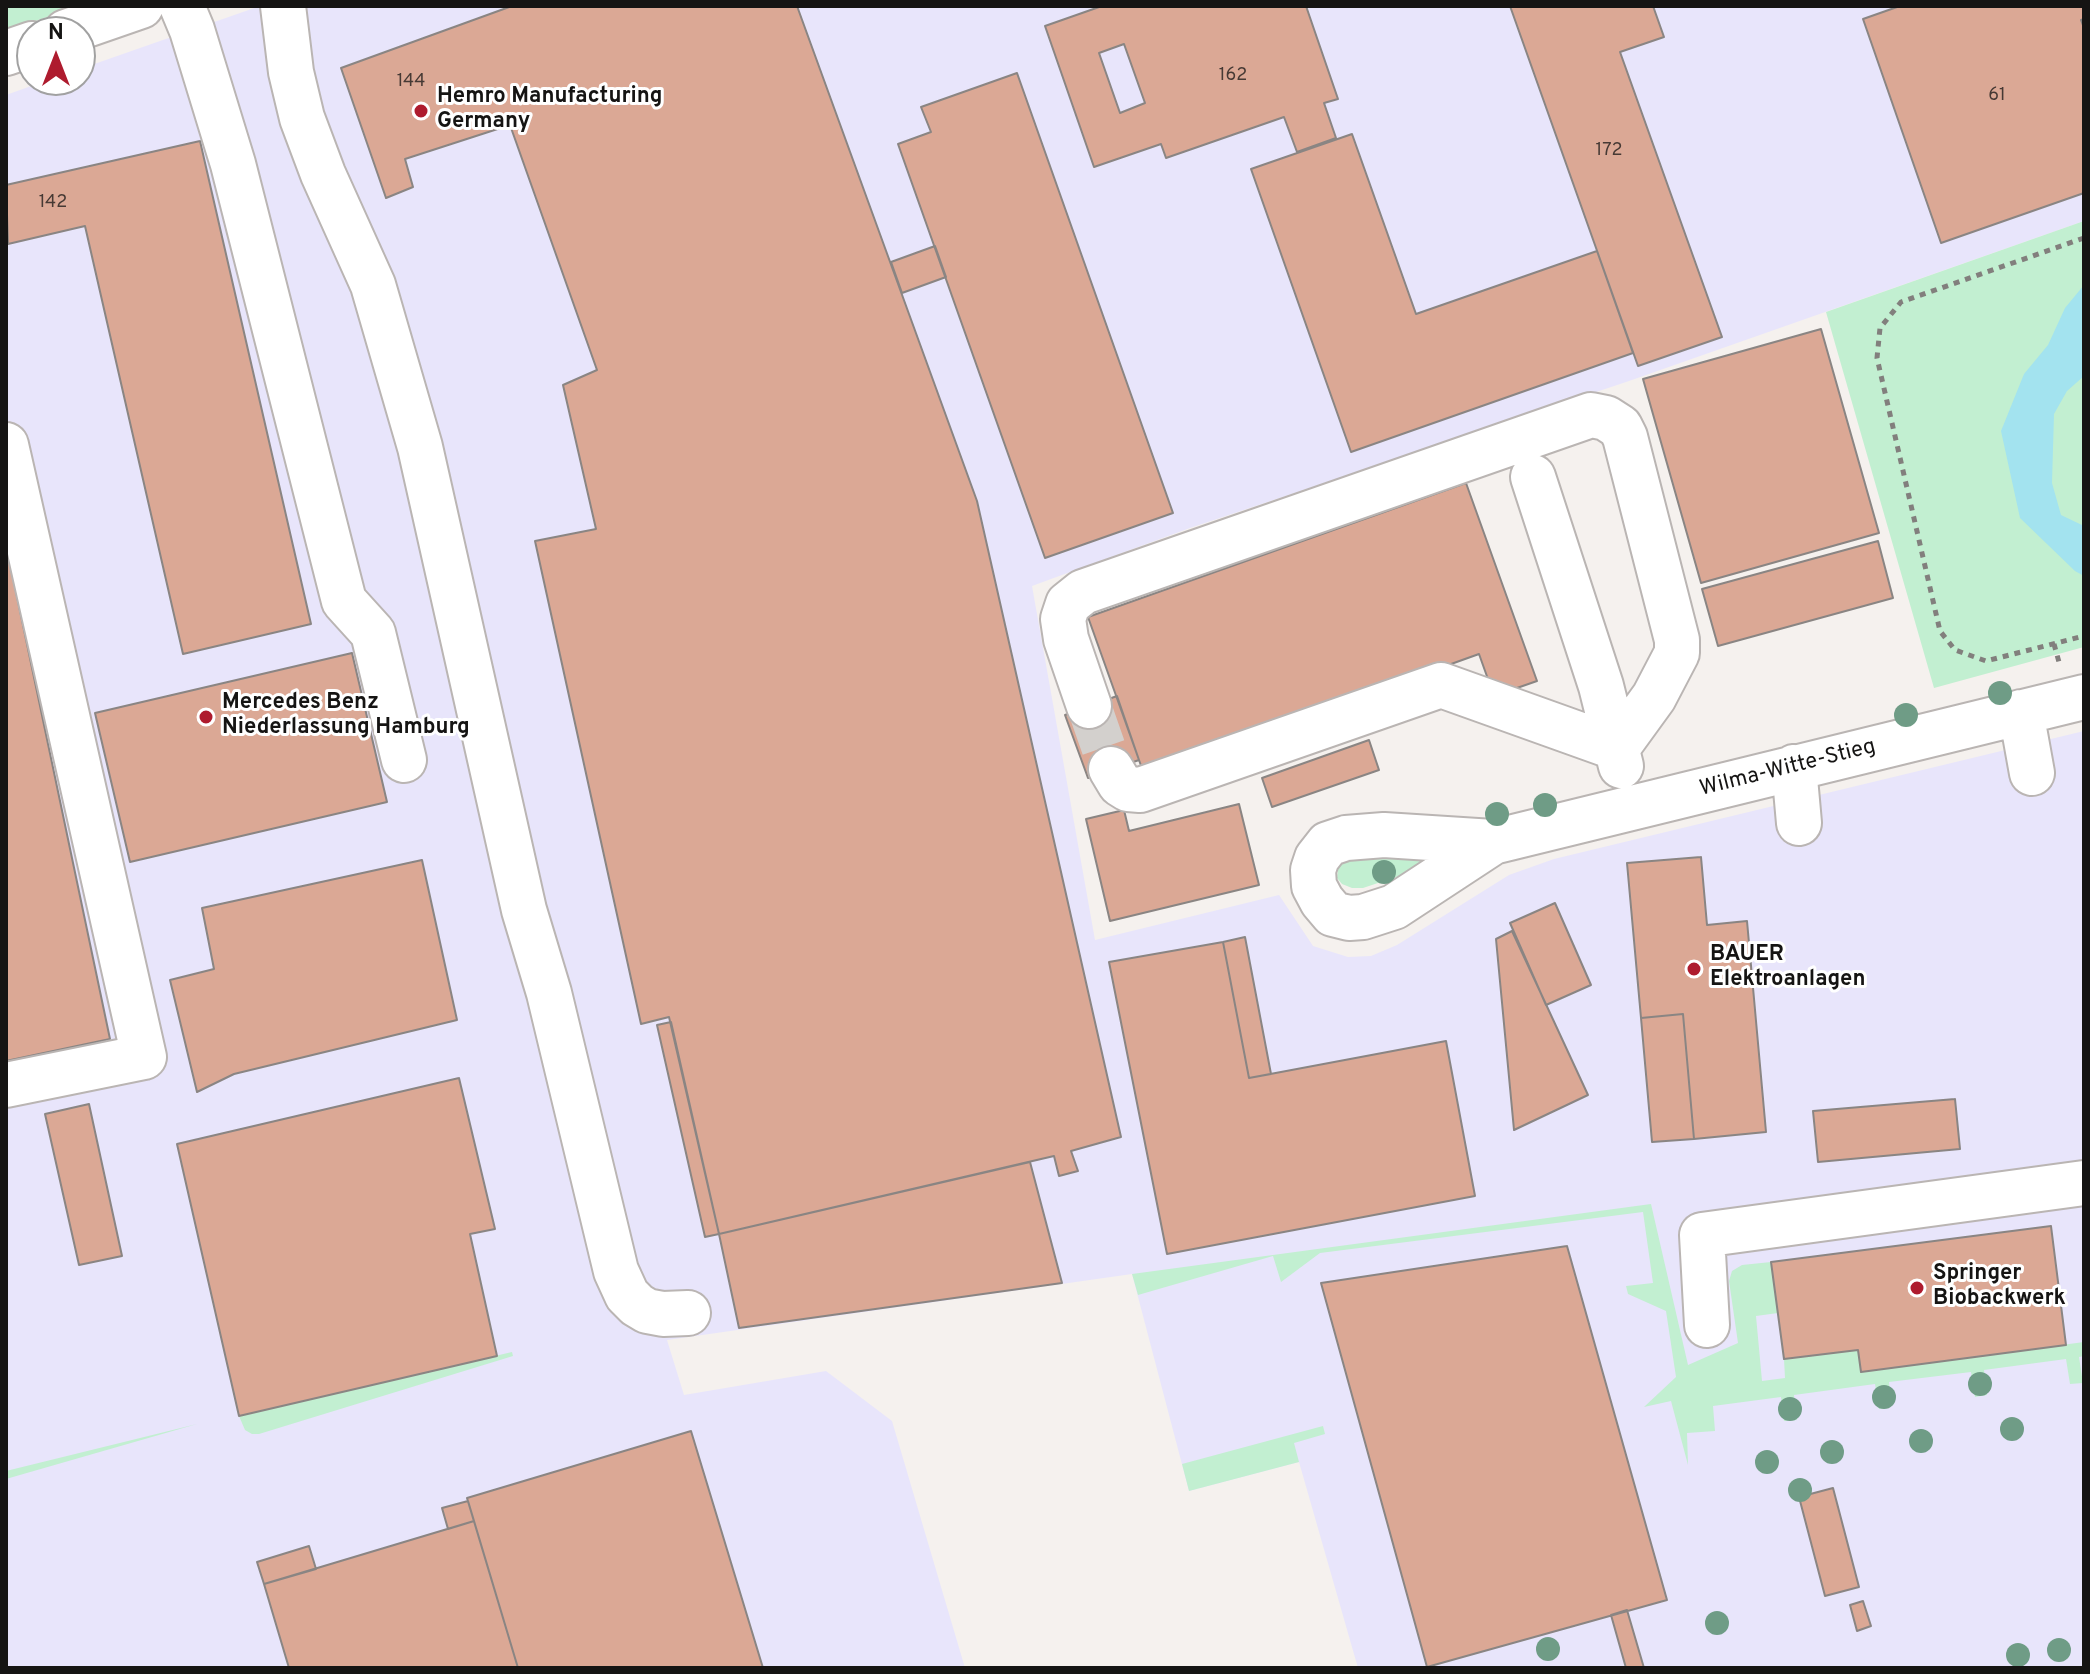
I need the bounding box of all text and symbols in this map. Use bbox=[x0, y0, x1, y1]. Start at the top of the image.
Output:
north arrow bbox=[16, 16, 96, 96]
text: N bbox=[48, 20, 64, 47]
house number: 162 bbox=[1219, 65, 1247, 87]
house number: 144 bbox=[397, 71, 425, 93]
place label: Hemro Manufacturing Germany bbox=[437, 85, 663, 136]
house number: 61 bbox=[1988, 85, 2006, 107]
marker: Hemro Manufacturing Germany bbox=[412, 102, 430, 120]
house number: 172 bbox=[1596, 140, 1622, 162]
house number: 142 bbox=[39, 192, 67, 214]
place label: Mercedes Benz Niederlassung Hamburg bbox=[222, 691, 470, 742]
marker: Mercedes Benz Niederlassung Hamburg bbox=[197, 708, 215, 726]
street label: Wilma-Witte-Stieg bbox=[1697, 734, 1879, 804]
place label: BAUER Elektroanlagen bbox=[1710, 943, 1865, 994]
marker: BAUER Elektroanlagen bbox=[1685, 960, 1703, 978]
place label: Springer Biobackwerk bbox=[1933, 1262, 2066, 1314]
marker: Springer Biobackwerk bbox=[1908, 1279, 1926, 1297]

